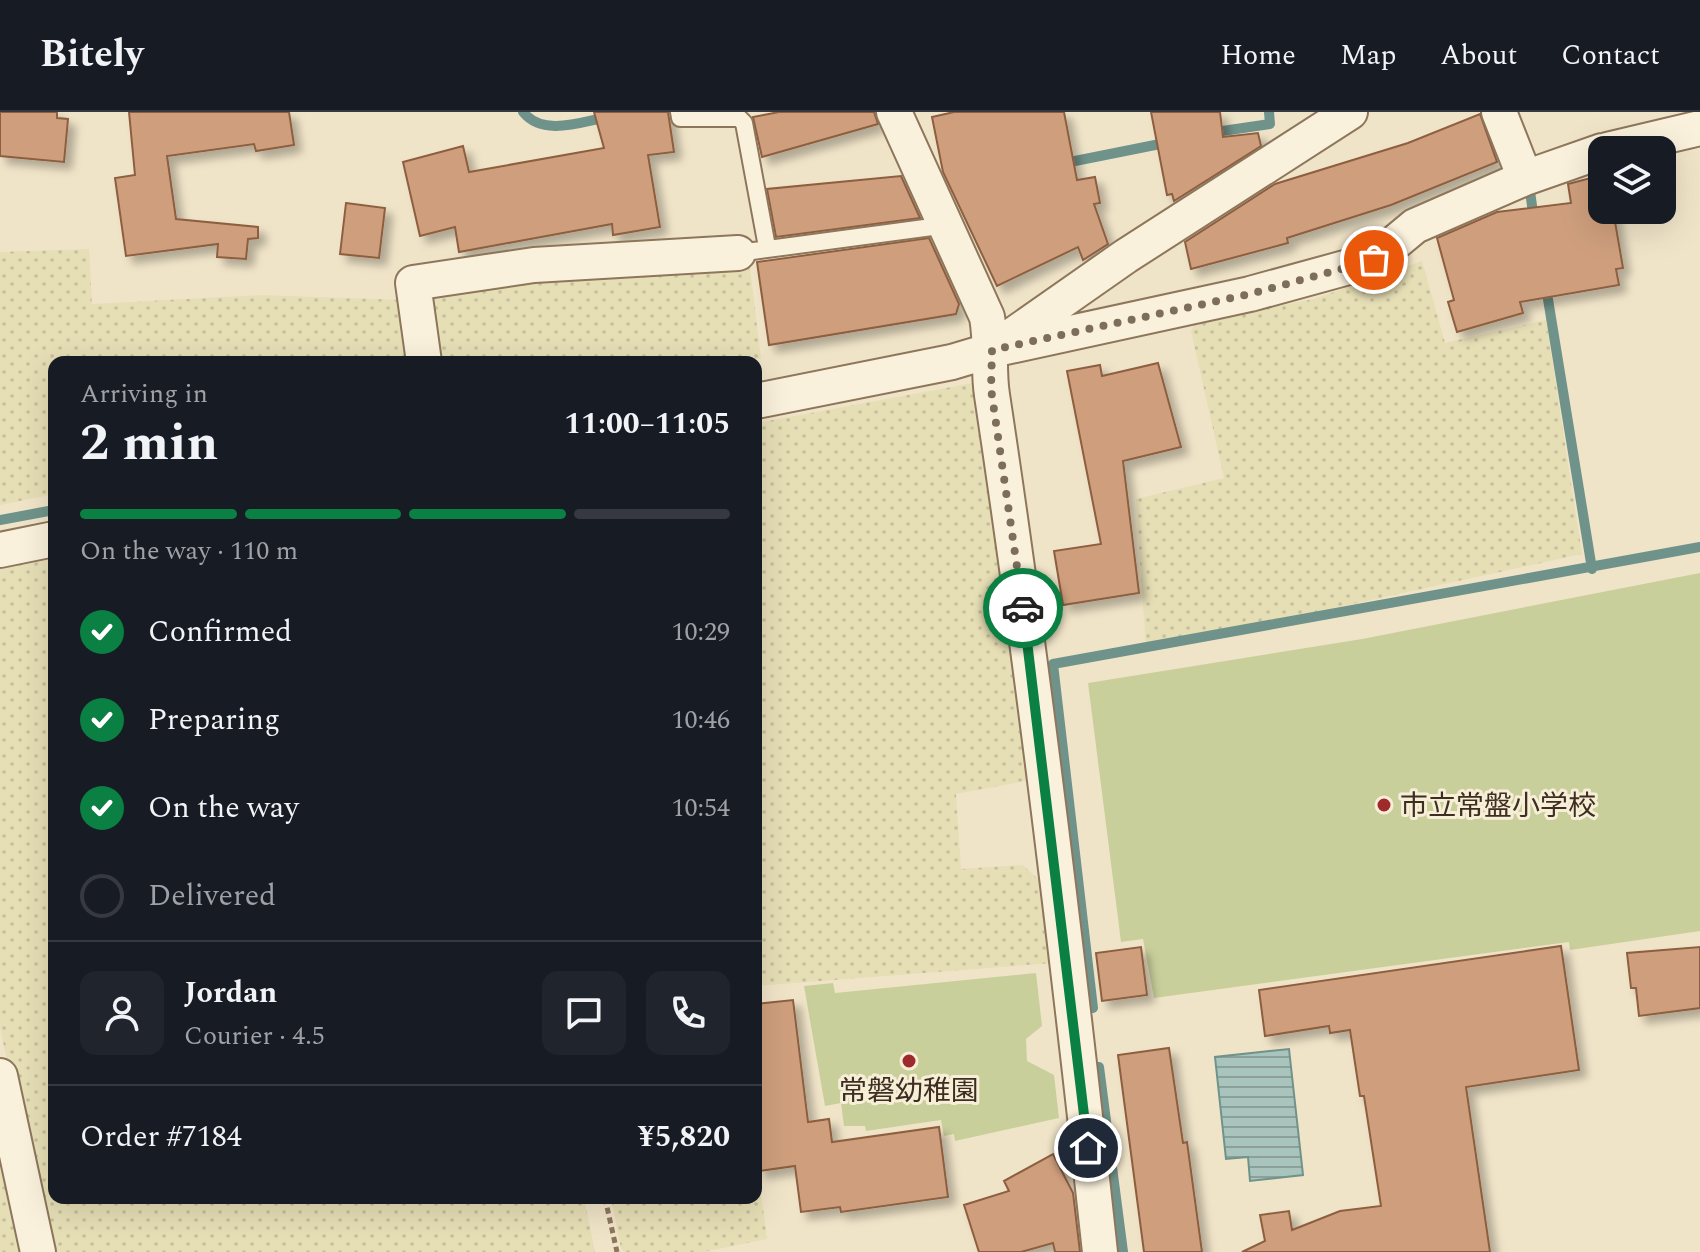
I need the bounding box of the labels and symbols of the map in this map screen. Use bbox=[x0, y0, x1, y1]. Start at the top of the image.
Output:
pin bbox=[1340, 226, 1408, 294]
courier bbox=[983, 568, 1063, 648]
place label: 市立常盤小学校 bbox=[1400, 785, 1596, 828]
marker: 市立常盤小学校 bbox=[1375, 796, 1393, 814]
marker: 常磐幼稚園 bbox=[900, 1052, 918, 1070]
place label: 常磐幼稚園 bbox=[839, 1070, 979, 1113]
pin bbox=[1054, 1114, 1122, 1182]

